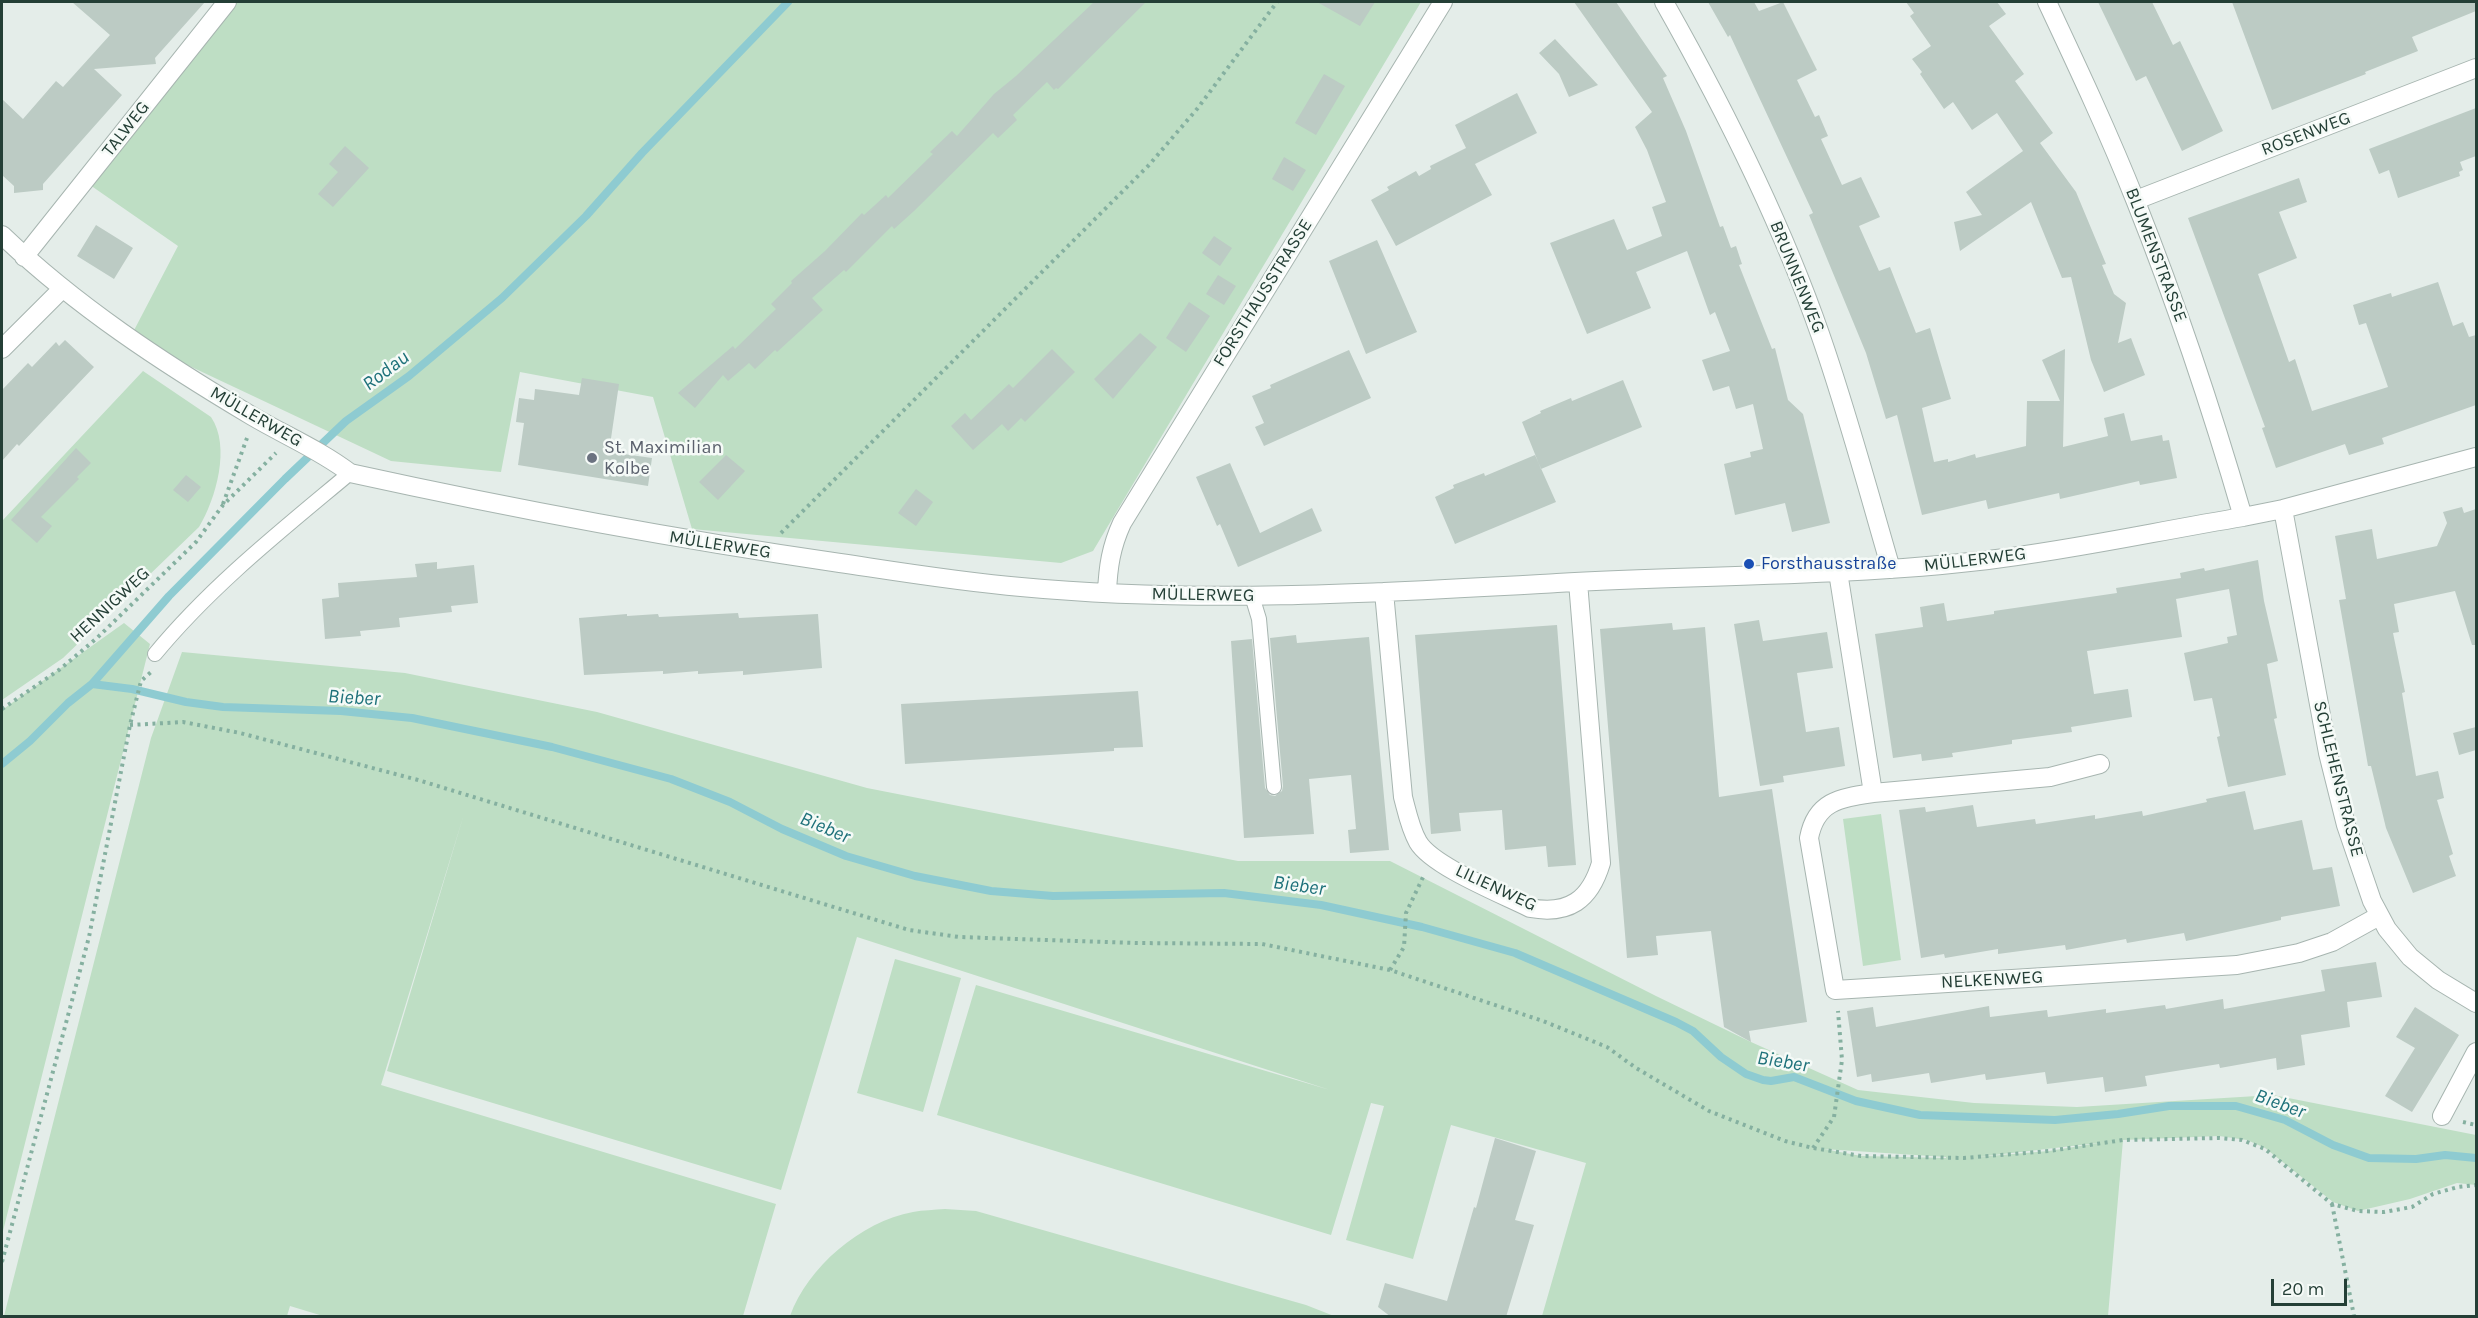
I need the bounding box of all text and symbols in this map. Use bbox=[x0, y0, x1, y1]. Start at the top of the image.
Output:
street label: TALWEG bbox=[98, 97, 154, 161]
street label: ROSENWEG bbox=[2258, 107, 2354, 161]
street label: BLUMENSTRASSE bbox=[2120, 185, 2192, 325]
street label: FORSTHAUSSTRASSE bbox=[1209, 215, 1317, 371]
street label: BRUNNENWEG bbox=[1765, 218, 1829, 336]
water label: Rodau bbox=[358, 346, 414, 396]
street label: MÜLLERWEG bbox=[206, 382, 306, 452]
place label: St. Maximilian Kolbe bbox=[604, 437, 722, 480]
marker: St. Maximilian Kolbe bbox=[585, 451, 599, 465]
street label: MÜLLERWEG bbox=[668, 526, 772, 564]
street label: MÜLLERWEG bbox=[1923, 543, 2027, 577]
place label: Forsthausstraße bbox=[1761, 553, 1897, 575]
marker: Forsthausstraße bbox=[1742, 557, 1756, 571]
street label: HENNIGWEG bbox=[66, 563, 154, 647]
street label: MÜLLERWEG bbox=[1151, 583, 1255, 607]
water label: Bieber bbox=[327, 685, 381, 711]
street label: SCHLEHENSTRASSE bbox=[2308, 699, 2368, 859]
water label: Bieber bbox=[796, 807, 854, 849]
street label: LILIENWEG bbox=[1452, 860, 1540, 916]
water label: Bieber bbox=[1271, 870, 1327, 902]
street label: NELKENWEG bbox=[1941, 967, 2043, 993]
water label: Bieber bbox=[1755, 1046, 1811, 1078]
water label: Bieber bbox=[2251, 1084, 2309, 1124]
scale bar bbox=[2274, 1267, 2350, 1305]
text: 20 m bbox=[2282, 1278, 2324, 1300]

